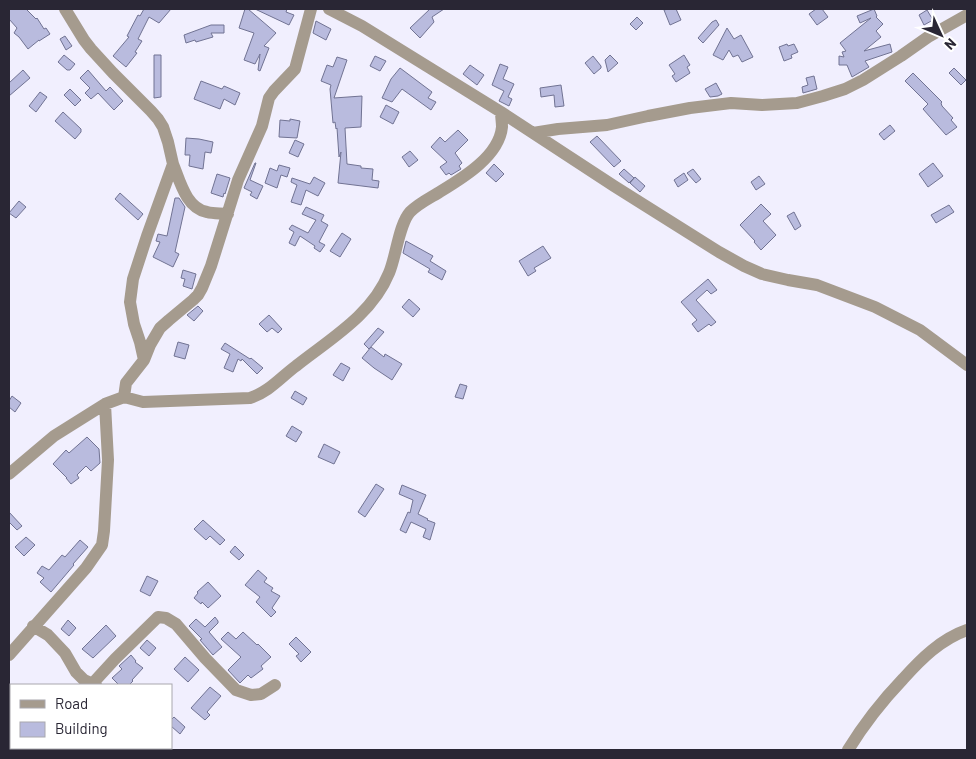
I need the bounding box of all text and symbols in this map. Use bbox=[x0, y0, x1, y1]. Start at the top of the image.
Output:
north arrow bbox=[916, 10, 966, 60]
text: N bbox=[941, 35, 960, 54]
legend bbox=[10, 684, 172, 749]
text: Road bbox=[55, 694, 88, 712]
text: Building bbox=[55, 719, 108, 737]

